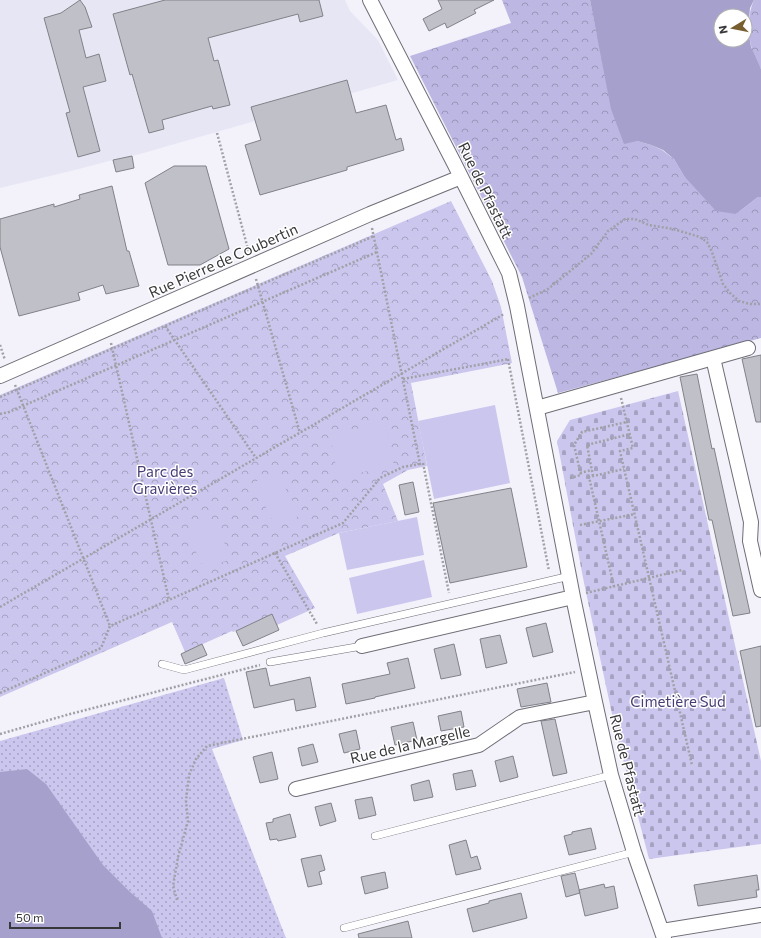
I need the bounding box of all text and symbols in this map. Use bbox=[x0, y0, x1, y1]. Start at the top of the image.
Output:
north arrow bbox=[713, 8, 753, 48]
text: N bbox=[716, 25, 730, 35]
street label: Rue de Pfastatt bbox=[455, 139, 517, 241]
street label: Rue Pierre de Coubertin bbox=[146, 219, 300, 301]
park label: Parc des Gravières bbox=[133, 462, 197, 497]
park label: Cimetière Sud bbox=[630, 692, 726, 710]
street label: Rue de Pfastatt bbox=[607, 712, 649, 818]
street label: Rue de la Margelle bbox=[348, 721, 472, 767]
scale bar bbox=[10, 904, 120, 930]
text: 50 m bbox=[16, 910, 44, 924]

